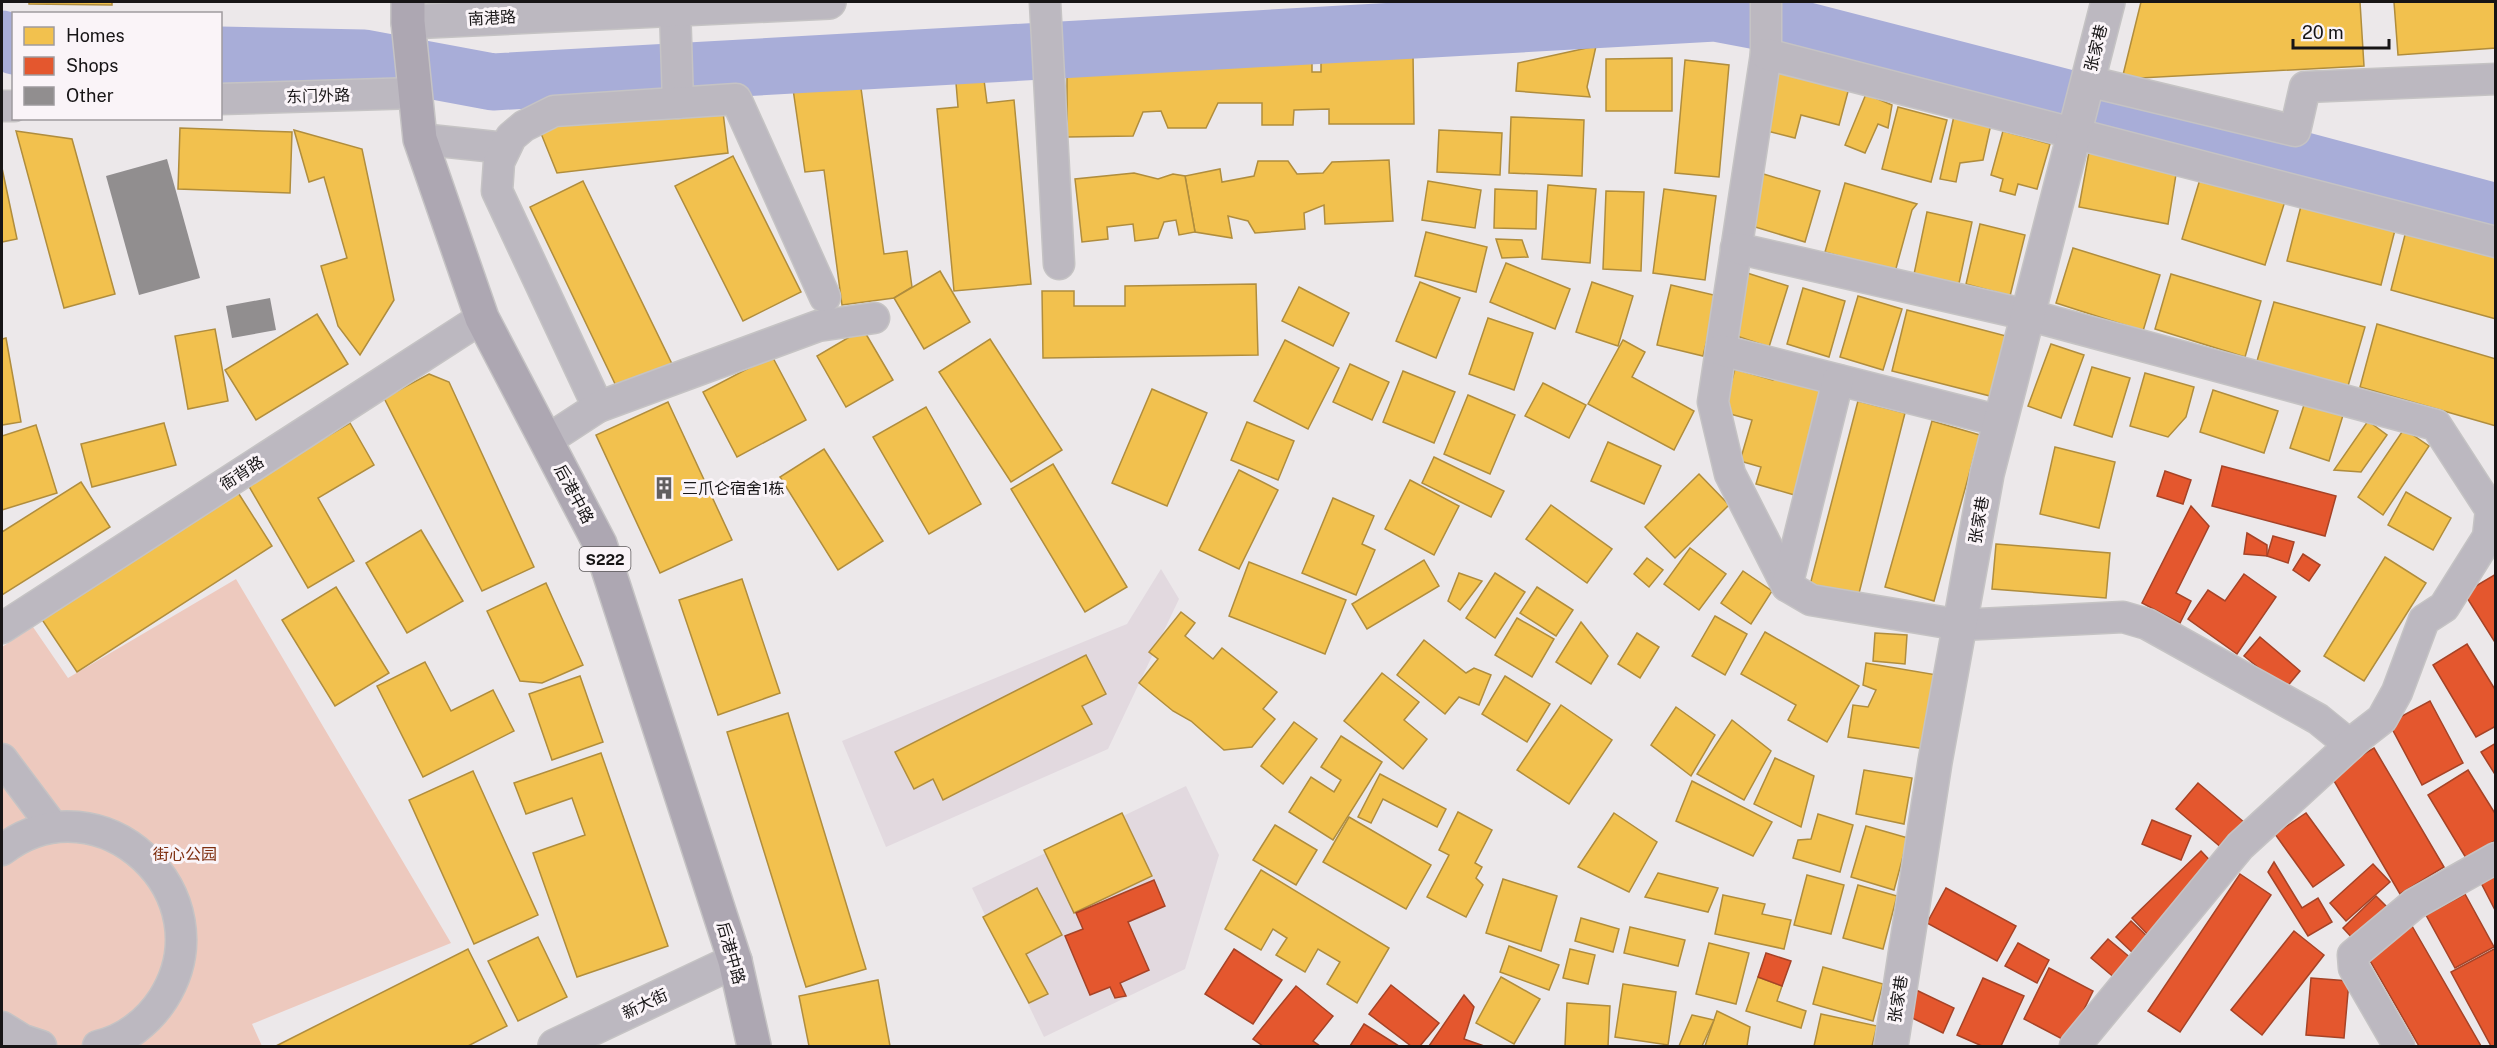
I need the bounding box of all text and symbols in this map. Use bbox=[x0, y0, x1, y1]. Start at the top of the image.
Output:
street label: 南港路 bbox=[468, 7, 516, 29]
legend bbox=[12, 12, 222, 120]
scale bar bbox=[2293, 12, 2389, 50]
street label: 张家巷 bbox=[2081, 22, 2111, 74]
text: 20 m bbox=[2302, 22, 2344, 43]
text: Homes bbox=[66, 25, 125, 46]
text: Shops bbox=[66, 55, 118, 76]
text: Other bbox=[66, 85, 114, 106]
street label: 东门外路 bbox=[286, 85, 350, 107]
street label: 衙背路 bbox=[217, 452, 267, 494]
street label: 后港中路 bbox=[551, 461, 597, 527]
building icon: 三爪仑宿舍1栋 bbox=[651, 475, 677, 501]
place label: 三爪仑宿舍1栋 bbox=[682, 479, 785, 498]
street label: 张家巷 bbox=[1965, 495, 1993, 545]
road number: S222 bbox=[580, 547, 630, 571]
park label: 街心公园 bbox=[153, 845, 217, 864]
street label: 后港中路 bbox=[713, 920, 749, 986]
street label: 张家巷 bbox=[1885, 974, 1911, 1024]
street label: 新大街 bbox=[619, 985, 671, 1023]

